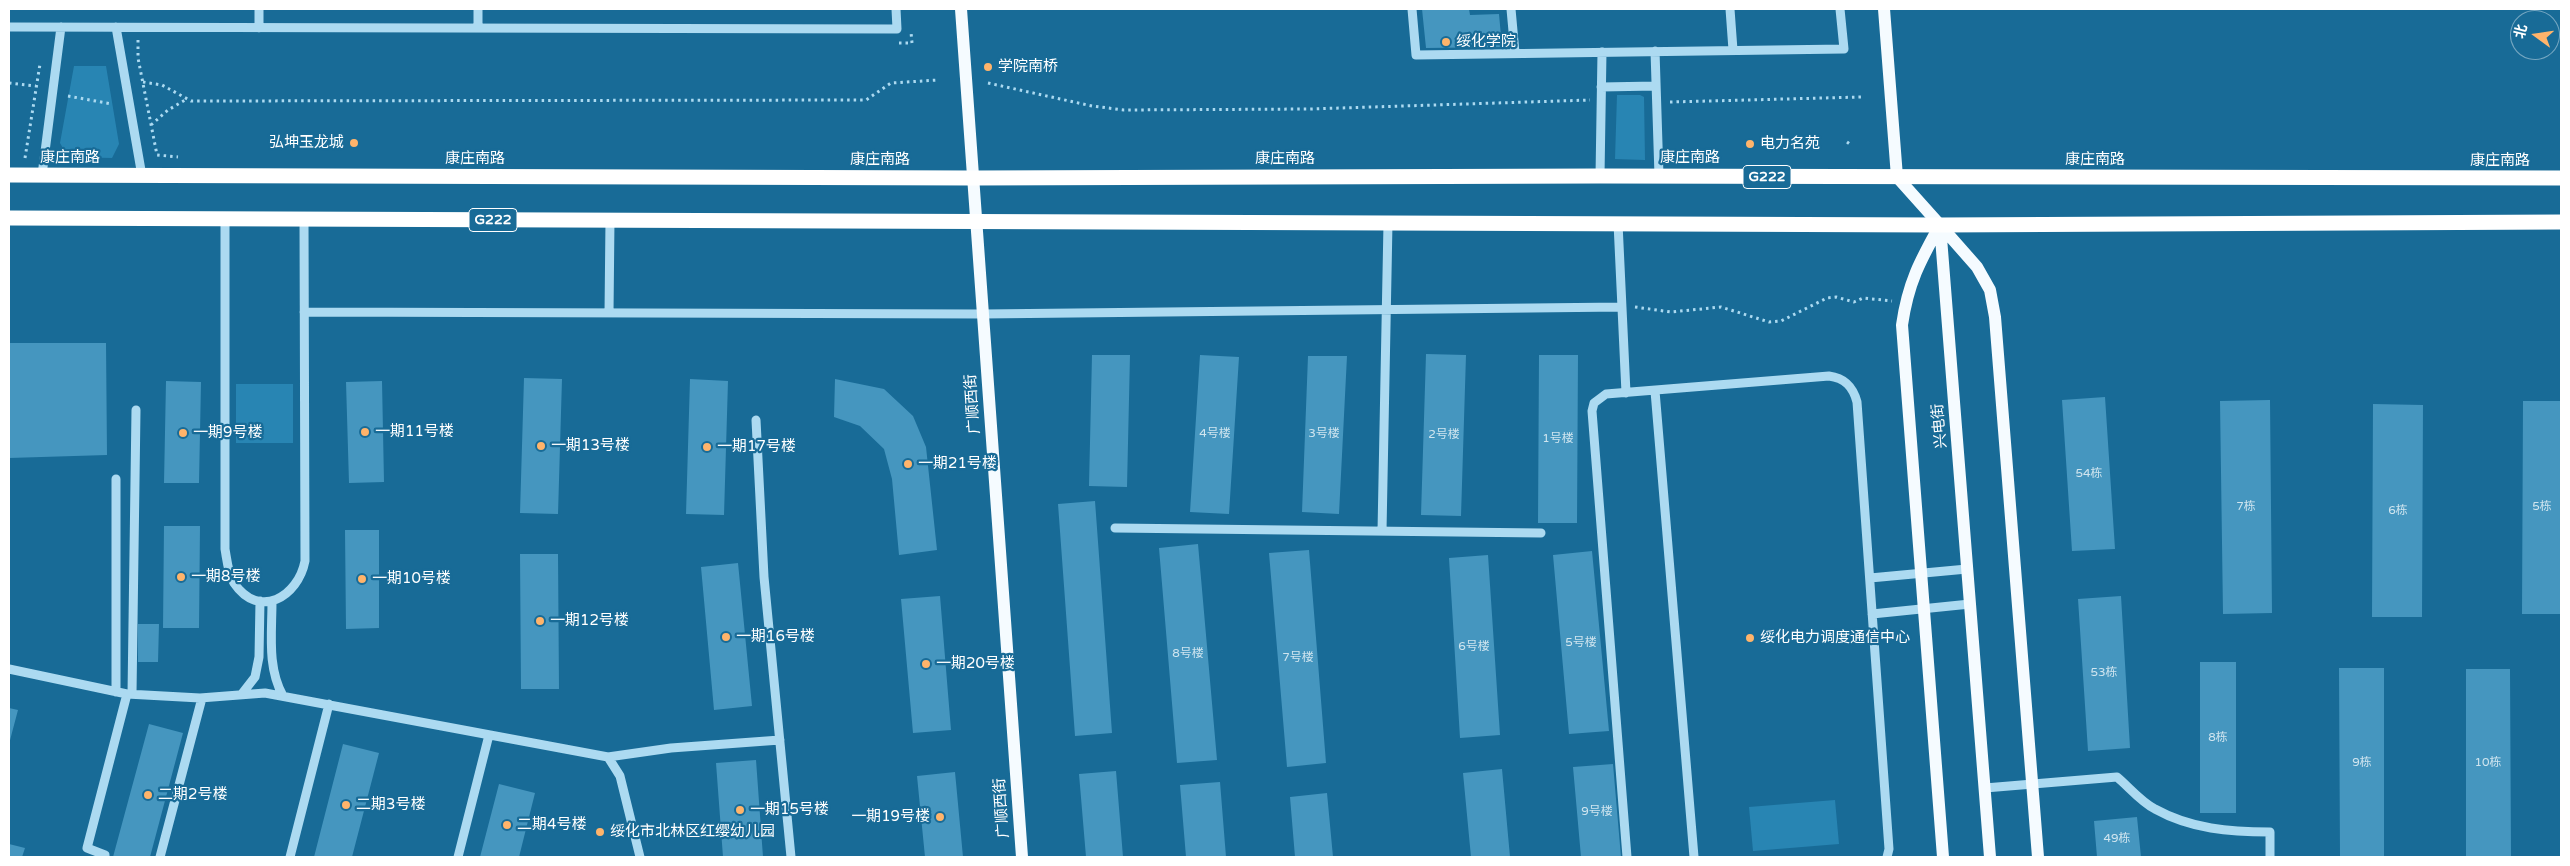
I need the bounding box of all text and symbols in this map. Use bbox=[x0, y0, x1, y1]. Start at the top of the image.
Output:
north arrow bbox=[2510, 10, 2560, 60]
text: 北 bbox=[2511, 23, 2531, 40]
place label: 绥化学院 bbox=[1456, 33, 1516, 51]
marker: 绥化学院 bbox=[1440, 36, 1452, 48]
place label: 学院南桥 bbox=[998, 58, 1058, 76]
marker: 学院南桥 bbox=[982, 61, 994, 73]
place label: 弘坤玉龙城 bbox=[269, 134, 344, 152]
place label: 电力名苑 bbox=[1760, 135, 1820, 153]
marker: 弘坤玉龙城 bbox=[348, 137, 360, 149]
marker: 电力名苑 bbox=[1744, 138, 1756, 150]
street label: 康庄南路 bbox=[40, 149, 100, 167]
street label: 康庄南路 bbox=[1660, 149, 1720, 167]
street label: 康庄南路 bbox=[445, 150, 505, 168]
street label: 康庄南路 bbox=[1255, 150, 1315, 168]
street label: 康庄南路 bbox=[850, 151, 910, 169]
street label: 康庄南路 bbox=[2065, 151, 2125, 169]
street label: 康庄南路 bbox=[2470, 152, 2530, 170]
road number: G222 bbox=[1743, 166, 1791, 188]
road number: G222 bbox=[469, 208, 517, 232]
street label: 广顺西街 bbox=[962, 373, 984, 435]
street label: 兴电街 bbox=[1929, 403, 1951, 449]
place label: 一期11号楼 bbox=[375, 423, 454, 441]
place label: 一期9号楼 bbox=[193, 424, 262, 442]
marker: 一期11号楼 bbox=[359, 426, 371, 438]
marker: 一期9号楼 bbox=[177, 427, 189, 439]
house number: 4号楼 bbox=[1199, 427, 1231, 441]
house number: 3号楼 bbox=[1308, 427, 1340, 441]
house number: 2号楼 bbox=[1428, 428, 1460, 442]
house number: 1号楼 bbox=[1542, 432, 1574, 446]
place label: 一期13号楼 bbox=[551, 437, 630, 455]
place label: 一期17号楼 bbox=[717, 438, 796, 456]
marker: 一期13号楼 bbox=[535, 440, 547, 452]
marker: 一期17号楼 bbox=[701, 441, 713, 453]
place label: 一期21号楼 bbox=[918, 455, 997, 473]
marker: 一期21号楼 bbox=[902, 458, 914, 470]
house number: 54栋 bbox=[2075, 467, 2103, 481]
house number: 7栋 bbox=[2236, 500, 2256, 514]
house number: 5栋 bbox=[2532, 500, 2552, 514]
house number: 6栋 bbox=[2388, 504, 2408, 518]
place label: 一期8号楼 bbox=[191, 568, 260, 586]
place label: 一期10号楼 bbox=[372, 570, 451, 588]
marker: 一期8号楼 bbox=[175, 571, 187, 583]
marker: 一期10号楼 bbox=[356, 573, 368, 585]
place label: 一期12号楼 bbox=[550, 612, 629, 630]
marker: 一期12号楼 bbox=[534, 615, 546, 627]
place label: 一期16号楼 bbox=[736, 628, 815, 646]
place label: 绥化电力调度通信中心 bbox=[1760, 629, 1910, 647]
marker: 一期16号楼 bbox=[720, 631, 732, 643]
marker: 绥化电力调度通信中心 bbox=[1744, 632, 1756, 644]
house number: 5号楼 bbox=[1565, 636, 1597, 650]
house number: 6号楼 bbox=[1458, 640, 1490, 654]
house number: 8号楼 bbox=[1172, 647, 1204, 661]
house number: 7号楼 bbox=[1282, 651, 1314, 665]
place label: 一期20号楼 bbox=[936, 655, 1015, 673]
marker: 一期20号楼 bbox=[920, 658, 932, 670]
house number: 53栋 bbox=[2090, 666, 2118, 680]
house number: 8栋 bbox=[2208, 731, 2228, 745]
house number: 9栋 bbox=[2352, 756, 2372, 770]
house number: 10栋 bbox=[2474, 756, 2502, 770]
street label: 广顺西街 bbox=[991, 777, 1013, 839]
place label: 二期2号楼 bbox=[158, 786, 227, 804]
marker: 二期2号楼 bbox=[142, 789, 154, 801]
place label: 二期3号楼 bbox=[356, 796, 425, 814]
marker: 二期3号楼 bbox=[340, 799, 352, 811]
place label: 一期15号楼 bbox=[750, 801, 829, 819]
marker: 一期15号楼 bbox=[734, 804, 746, 816]
house number: 9号楼 bbox=[1581, 805, 1613, 819]
place label: 一期19号楼 bbox=[851, 808, 930, 826]
marker: 一期19号楼 bbox=[934, 811, 946, 823]
place label: 二期4号楼 bbox=[517, 816, 586, 834]
marker: 二期4号楼 bbox=[501, 819, 513, 831]
place label: 绥化市北林区红缨幼儿园 bbox=[610, 823, 775, 841]
marker: 绥化市北林区红缨幼儿园 bbox=[594, 826, 606, 838]
house number: 49栋 bbox=[2103, 832, 2131, 846]

